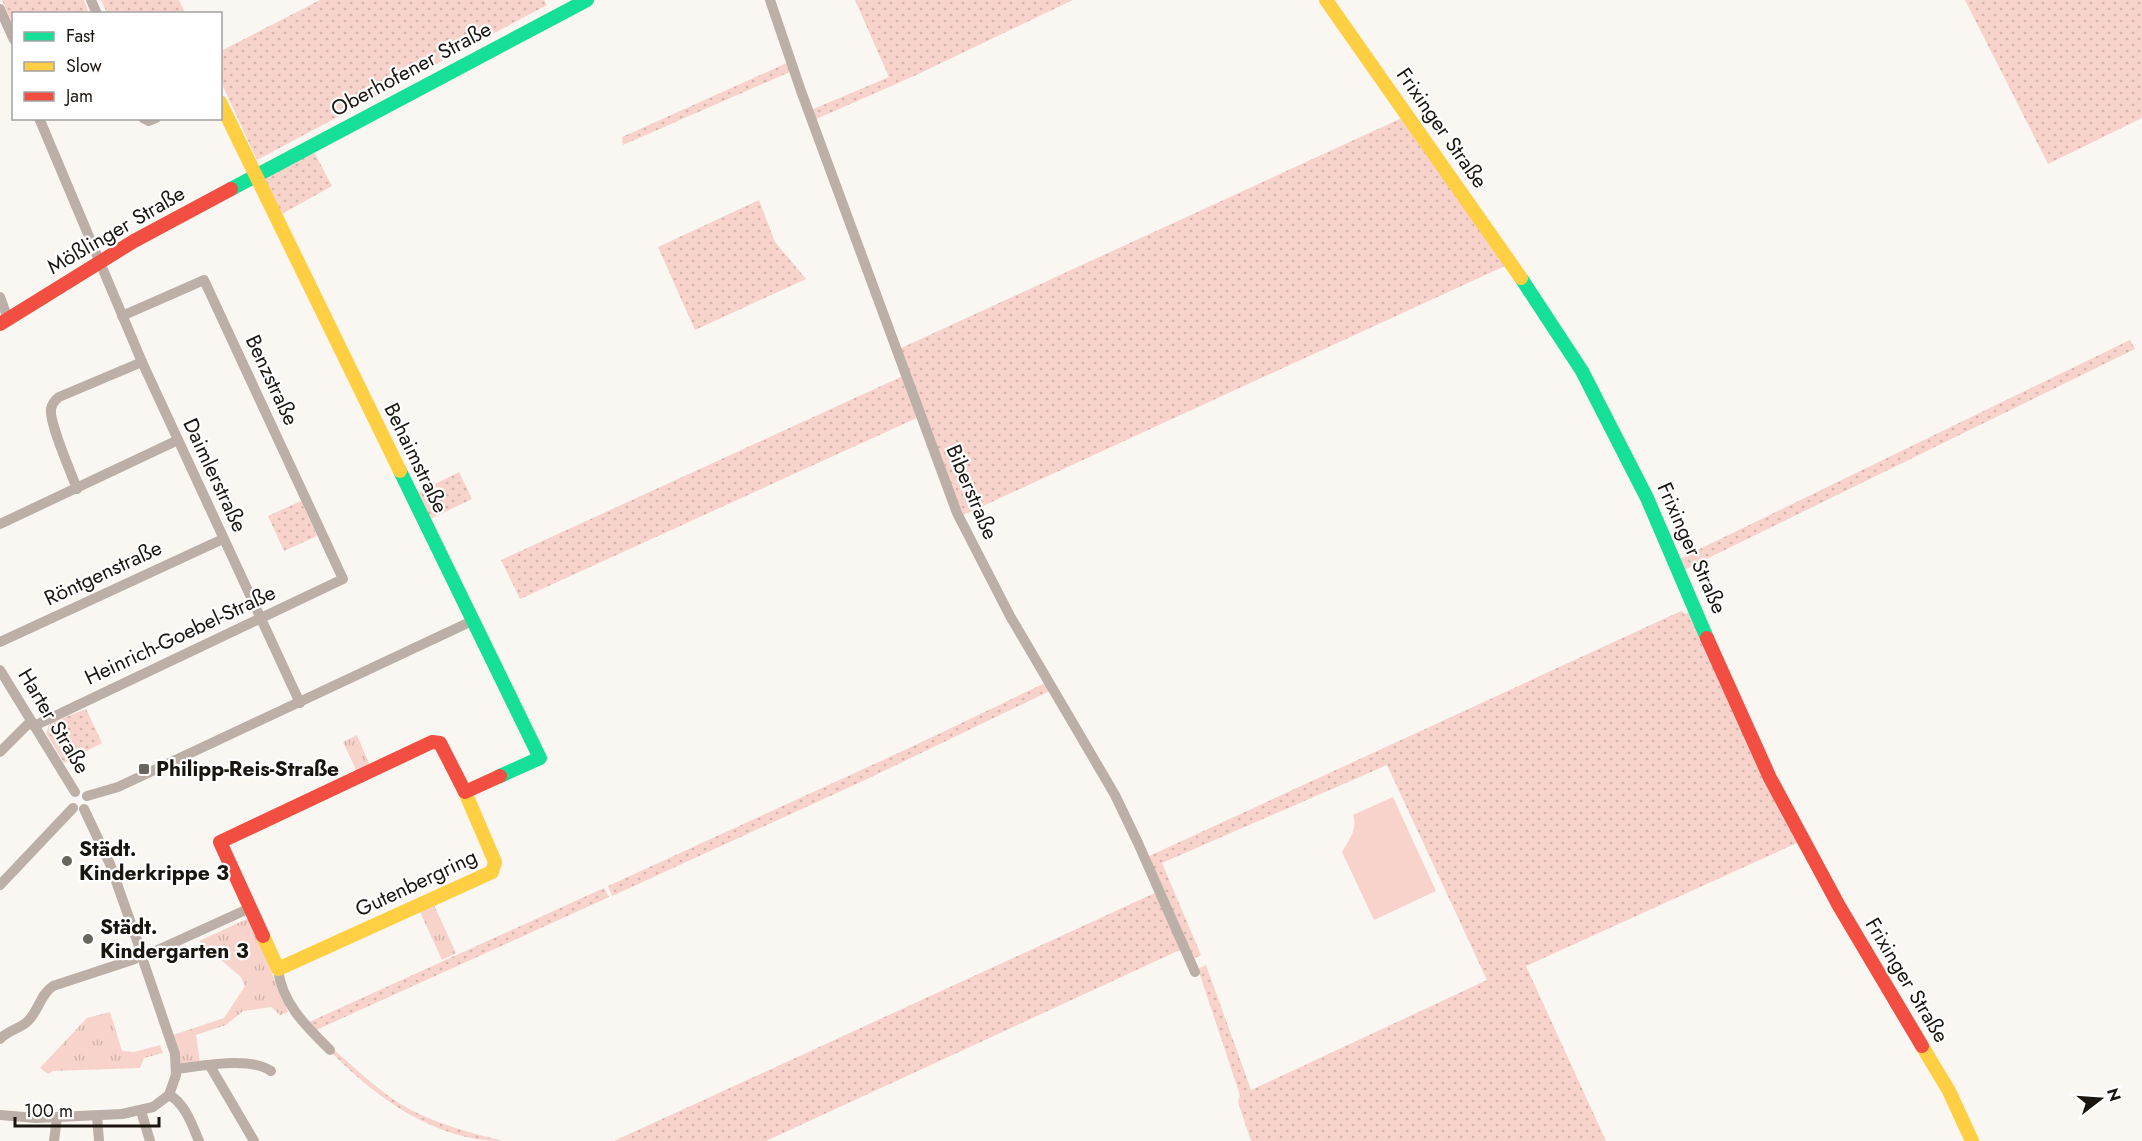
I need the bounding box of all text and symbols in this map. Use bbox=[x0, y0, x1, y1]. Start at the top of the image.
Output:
legend bbox=[12, 12, 222, 120]
street label: Oberhofener Straße bbox=[325, 14, 497, 124]
text: Fast bbox=[66, 23, 95, 49]
text: Slow bbox=[66, 53, 103, 79]
street label: Frixinger Straße bbox=[1389, 62, 1495, 194]
text: Jam bbox=[64, 83, 93, 109]
street label: Mößlinger Straße bbox=[42, 178, 191, 282]
street label: Benzstraße bbox=[238, 330, 306, 430]
street label: Behaimstraße bbox=[376, 398, 456, 518]
street label: Daimlerstraße bbox=[176, 413, 255, 537]
street label: Biberstraße bbox=[939, 440, 1006, 544]
street label: Frixinger Straße bbox=[1650, 478, 1734, 619]
street label: Röntgenstraße bbox=[39, 533, 167, 613]
street label: Heinrich-Goebel-Straße bbox=[80, 577, 281, 692]
street label: Harter Straße bbox=[11, 663, 97, 780]
place label: Philipp-Reis-Straße bbox=[156, 754, 339, 784]
marker: Philipp-Reis-Straße bbox=[137, 762, 151, 776]
place label: Städt. Kinderkrippe 3 bbox=[79, 834, 229, 888]
street label: Gutenbergring bbox=[350, 842, 482, 924]
marker: Städt. Kinderkrippe 3 bbox=[60, 854, 74, 868]
place label: Städt. Kindergarten 3 bbox=[100, 912, 249, 966]
street label: Frixinger Straße bbox=[1858, 912, 1956, 1048]
marker: Städt. Kindergarten 3 bbox=[81, 932, 95, 946]
north arrow bbox=[2070, 1069, 2130, 1129]
text: N bbox=[2101, 1085, 2127, 1104]
scale bar bbox=[15, 1090, 159, 1128]
text: 100 m bbox=[24, 1098, 73, 1124]

